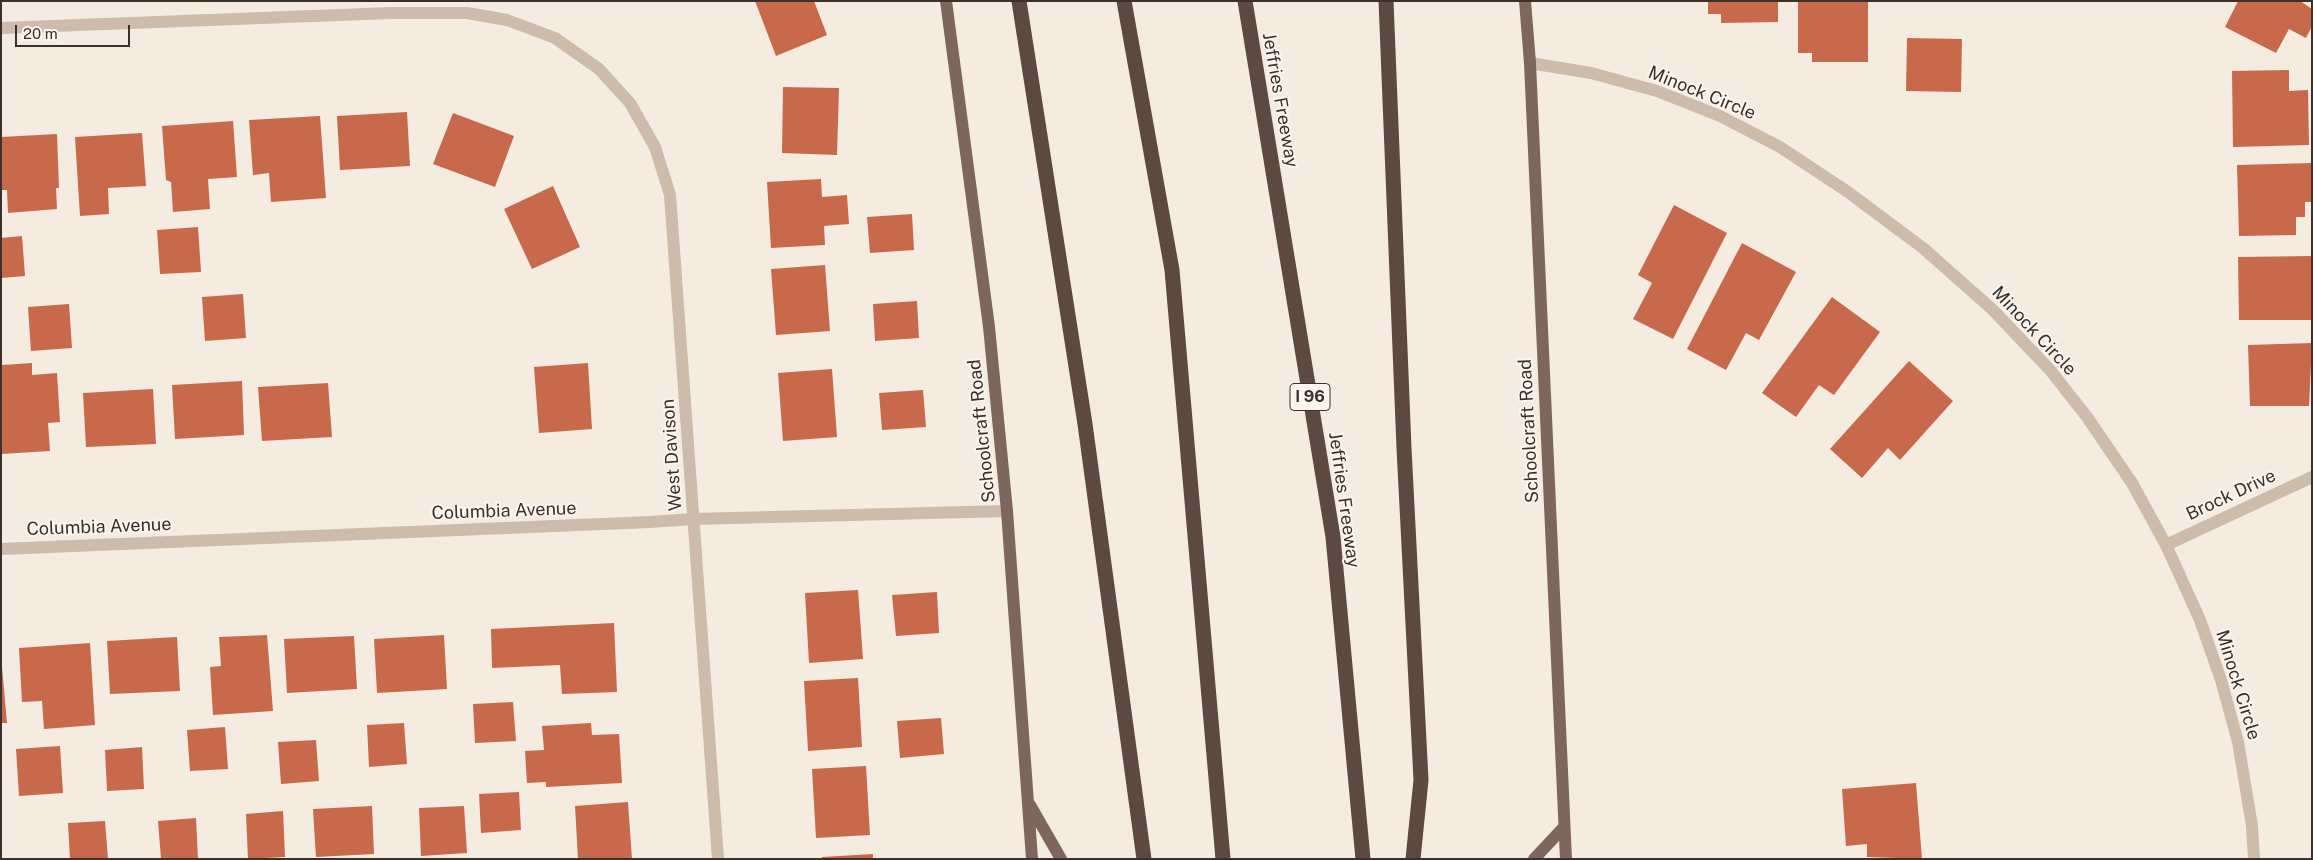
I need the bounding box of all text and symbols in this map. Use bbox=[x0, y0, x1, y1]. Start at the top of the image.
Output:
scale bar bbox=[18, 15, 132, 47]
text: 20 m bbox=[23, 25, 58, 42]
street label: Jeffries Freeway bbox=[1257, 31, 1303, 169]
street label: Minock Circle bbox=[1645, 62, 1759, 124]
street label: Minock Circle bbox=[1987, 282, 2081, 380]
street label: Schoolcraft Road bbox=[964, 358, 1000, 504]
street label: Schoolcraft Road bbox=[1514, 359, 1544, 503]
road number: I 96 bbox=[1290, 384, 1330, 411]
street label: West Davison bbox=[657, 398, 687, 512]
street label: Jeffries Freeway bbox=[1324, 431, 1364, 569]
street label: Brock Drive bbox=[2183, 465, 2279, 525]
street label: Columbia Avenue bbox=[431, 498, 577, 524]
street label: Columbia Avenue bbox=[26, 514, 172, 540]
street label: Minock Circle bbox=[2211, 627, 2265, 743]

